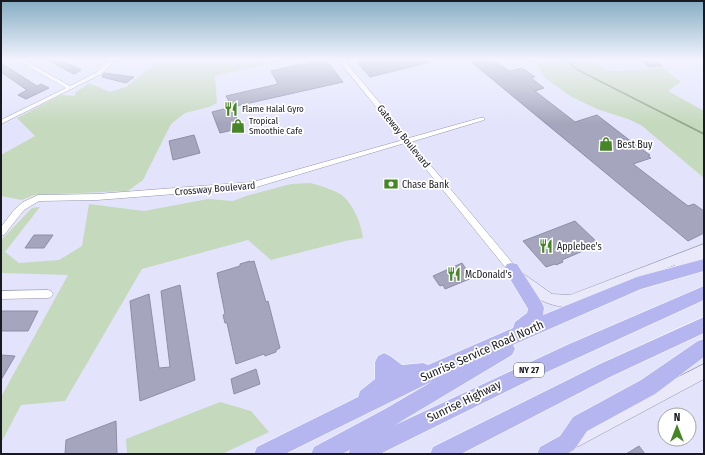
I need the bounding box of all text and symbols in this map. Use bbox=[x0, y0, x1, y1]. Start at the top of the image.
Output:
restaurant icon: Flame Halal Gyro bbox=[223, 101, 239, 117]
street label: Gateway Boulevard bbox=[374, 103, 432, 171]
place label: Flame Halal Gyro bbox=[242, 104, 304, 114]
place label: Tropical Smoothie Cafe bbox=[249, 116, 303, 136]
shop icon: Tropical Smoothie Cafe bbox=[230, 118, 246, 134]
shop icon: Best Buy bbox=[598, 136, 614, 152]
place label: Best Buy bbox=[617, 139, 653, 151]
bank icon: Chase Bank bbox=[383, 176, 399, 192]
street label: Crossway Boulevard bbox=[174, 179, 256, 199]
place label: Chase Bank bbox=[402, 179, 449, 191]
restaurant icon: Applebee's bbox=[538, 238, 554, 254]
place label: Applebee's bbox=[557, 241, 602, 253]
restaurant icon: McDonald's bbox=[446, 266, 462, 282]
place label: McDonald's bbox=[465, 269, 512, 281]
street label: Sunrise Service Road North bbox=[418, 317, 546, 385]
road number: NY 27 bbox=[514, 363, 544, 377]
street label: Sunrise Highway bbox=[425, 377, 504, 425]
north arrow bbox=[657, 407, 697, 447]
text: N bbox=[674, 411, 680, 424]

